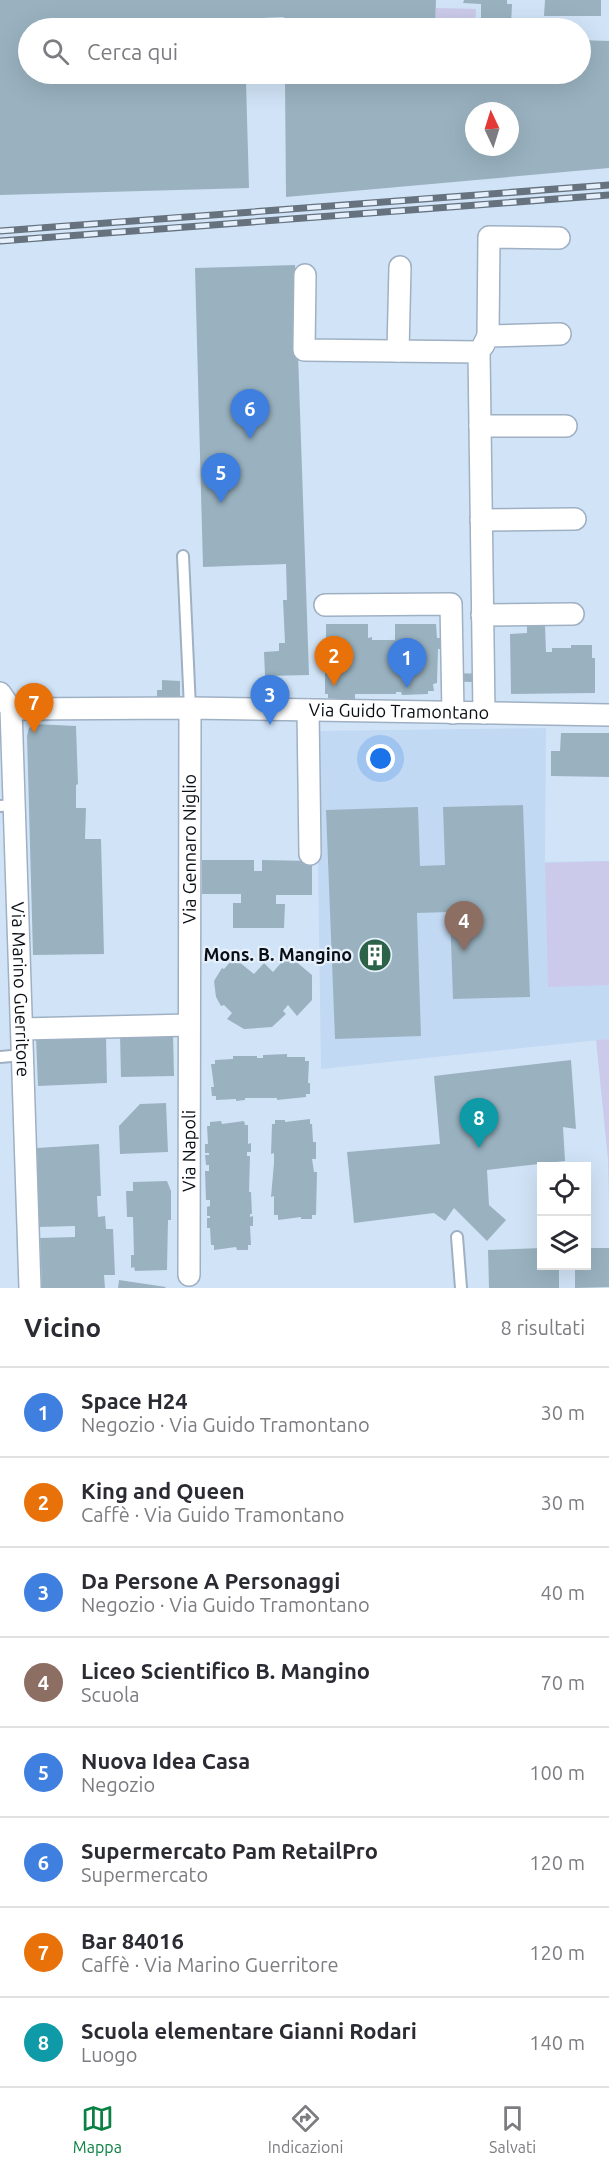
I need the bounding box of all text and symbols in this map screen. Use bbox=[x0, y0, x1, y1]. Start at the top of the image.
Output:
search box bbox=[18, 18, 591, 84]
icon: search bbox=[39, 35, 72, 68]
text: Cerca qui bbox=[87, 39, 178, 64]
north arrow bbox=[465, 102, 519, 156]
pin: 6 bbox=[230, 390, 270, 439]
pin: 5 bbox=[202, 454, 240, 503]
pin: 2 bbox=[314, 636, 354, 686]
pin: 1 bbox=[388, 638, 426, 688]
pin: 3 bbox=[250, 676, 290, 725]
pin: 7 bbox=[15, 684, 54, 733]
street label: Via Guido Tramontano bbox=[309, 699, 489, 722]
your location bbox=[366, 744, 395, 773]
street label: Via Gennaro Niglio bbox=[179, 774, 199, 924]
street label: Via Marino Guerritore bbox=[8, 901, 34, 1077]
pin: 4 bbox=[444, 902, 484, 951]
building icon: Mons. B. Mangino bbox=[357, 937, 393, 973]
place label: Mons. B. Mangino bbox=[204, 944, 352, 964]
pin: 8 bbox=[460, 1098, 498, 1148]
street label: Via Napoli bbox=[178, 1110, 198, 1192]
map controls bbox=[537, 1162, 591, 1270]
button: locate bbox=[537, 1162, 591, 1216]
button: layers bbox=[537, 1216, 591, 1270]
text: Vicino bbox=[24, 1313, 101, 1342]
text: 8 risultati bbox=[501, 1316, 585, 1339]
text: Space H24 bbox=[81, 1388, 188, 1413]
text: 1 bbox=[38, 1401, 49, 1424]
text: 30 m bbox=[541, 1401, 585, 1424]
text: Negozio · Via Guido Tramontano bbox=[81, 1413, 370, 1436]
text: King and Queen bbox=[81, 1478, 245, 1503]
text: 2 bbox=[38, 1491, 49, 1514]
text: 30 m bbox=[541, 1491, 585, 1514]
text: Caffè · Via Guido Tramontano bbox=[81, 1503, 344, 1526]
text: Da Persone A Personaggi bbox=[81, 1568, 340, 1593]
text: 3 bbox=[38, 1581, 49, 1604]
text: 40 m bbox=[541, 1581, 585, 1604]
text: Negozio · Via Guido Tramontano bbox=[81, 1593, 370, 1616]
text: Liceo Scientifico B. Mangino bbox=[81, 1658, 370, 1683]
text: 4 bbox=[38, 1671, 49, 1694]
text: 70 m bbox=[541, 1671, 585, 1694]
text: Scuola bbox=[81, 1683, 139, 1706]
text: Nuova Idea Casa bbox=[81, 1748, 250, 1773]
text: 5 bbox=[38, 1761, 49, 1784]
text: 100 m bbox=[529, 1761, 585, 1784]
text: Negozio bbox=[81, 1773, 155, 1796]
text: Supermercato Pam RetailPro bbox=[81, 1838, 378, 1863]
text: 6 bbox=[38, 1851, 49, 1874]
text: 120 m bbox=[529, 1851, 585, 1874]
text: Supermercato bbox=[81, 1863, 208, 1886]
text: Bar 84016 bbox=[81, 1928, 184, 1953]
text: 7 bbox=[38, 1941, 49, 1964]
text: 120 m bbox=[529, 1941, 585, 1964]
text: Caffè · Via Marino Guerritore bbox=[81, 1953, 339, 1976]
text: Scuola elementare Gianni Rodari bbox=[81, 2018, 417, 2043]
text: 8 bbox=[38, 2031, 49, 2054]
text: 140 m bbox=[529, 2031, 585, 2054]
text: Luogo bbox=[81, 2043, 138, 2066]
tab: Mappa bbox=[73, 2102, 122, 2156]
tab: Indicazioni bbox=[268, 2102, 343, 2156]
tab: Salvati bbox=[489, 2102, 536, 2156]

